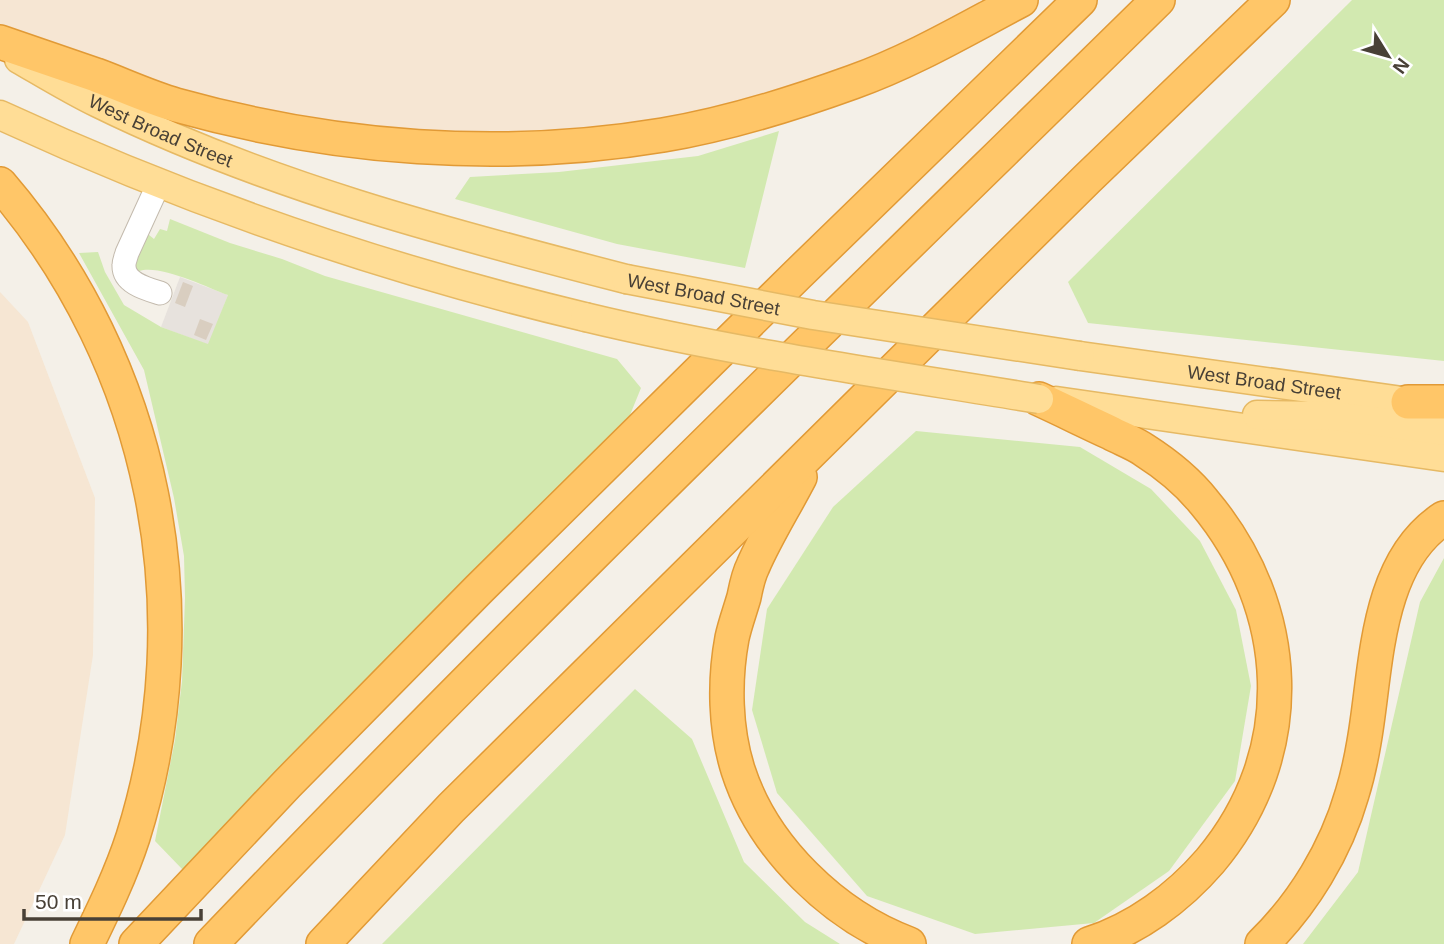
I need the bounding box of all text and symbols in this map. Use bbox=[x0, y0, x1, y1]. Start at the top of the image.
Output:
north arrow bbox=[1353, 21, 1423, 91]
text: N bbox=[1389, 54, 1414, 78]
street label: West Broad Street bbox=[85, 90, 236, 172]
street label: West Broad Street bbox=[625, 269, 782, 320]
street label: West Broad Street bbox=[1186, 361, 1343, 403]
scale bar bbox=[24, 878, 201, 922]
text: 50 m bbox=[35, 890, 82, 913]

